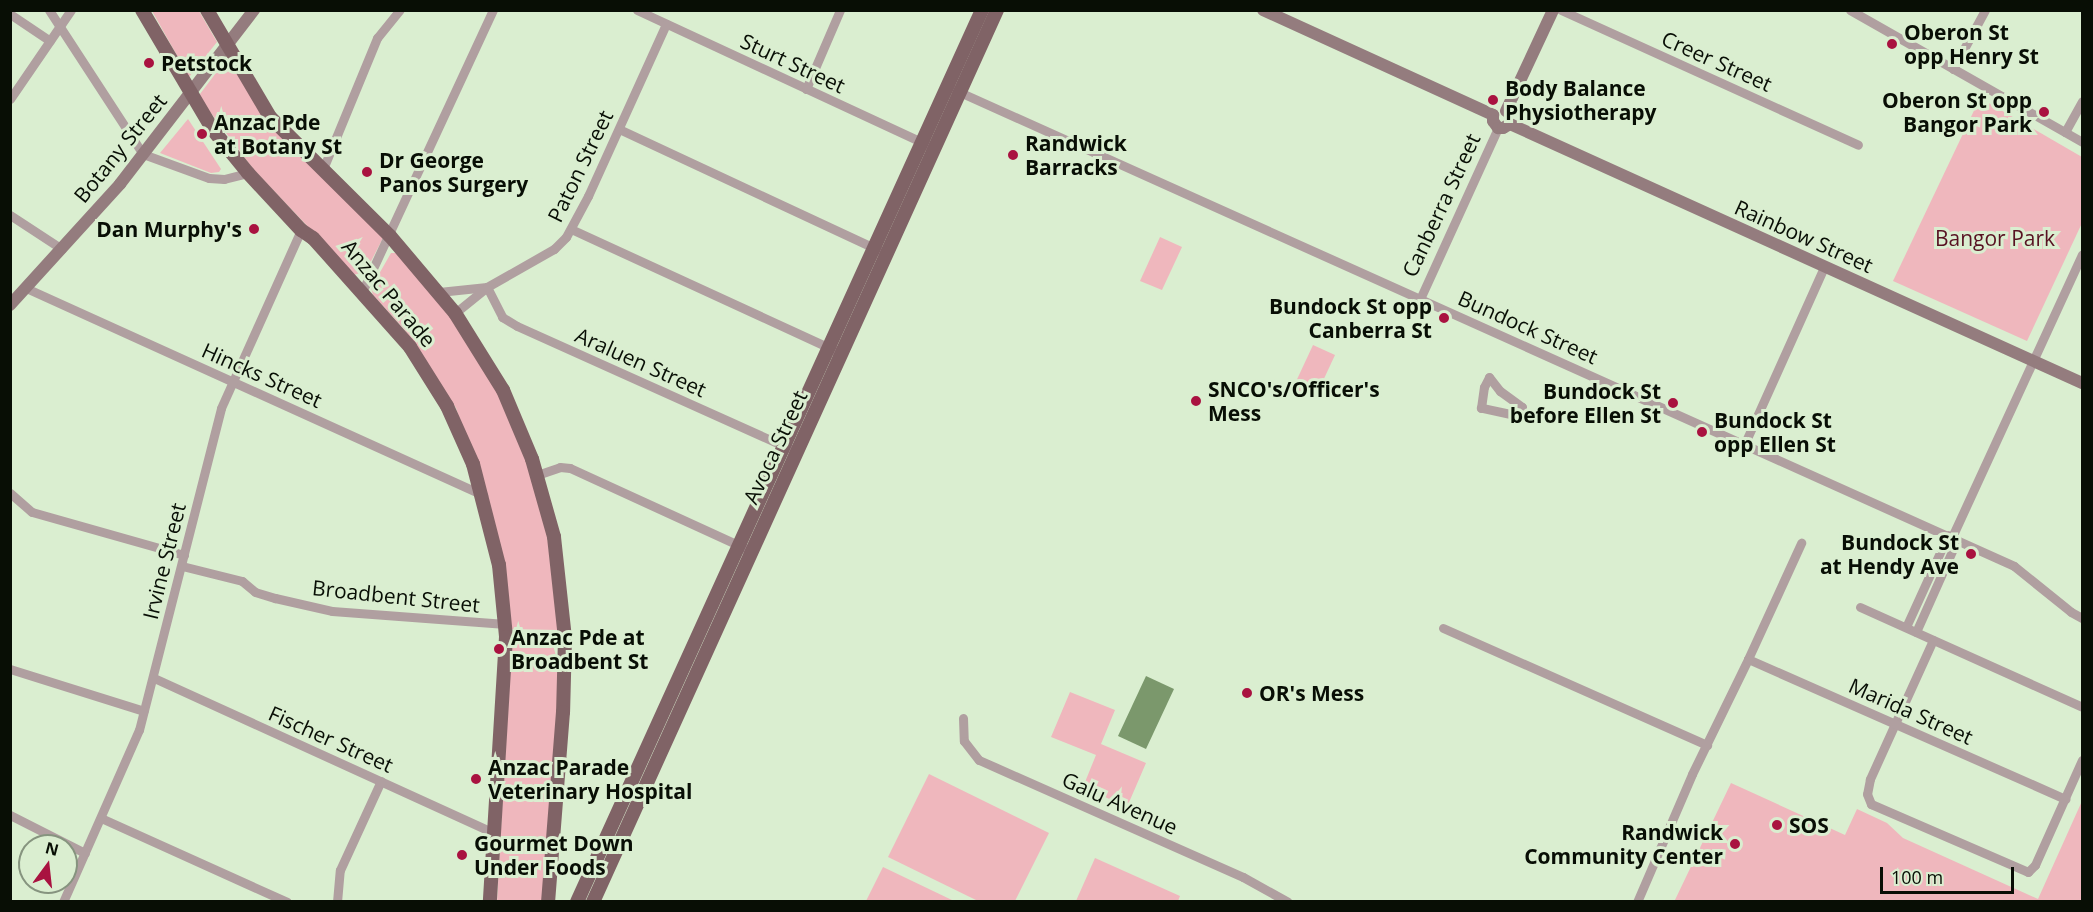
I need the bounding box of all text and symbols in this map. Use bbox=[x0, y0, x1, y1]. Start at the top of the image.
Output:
place label: Oberon St opp Henry St bbox=[1904, 19, 2039, 69]
street label: Creer Street bbox=[1658, 25, 1776, 97]
street label: Sturt Street bbox=[737, 28, 849, 98]
marker: Oberon St opp Henry St bbox=[1885, 37, 1899, 51]
place label: Petstock bbox=[161, 50, 252, 76]
marker: Petstock bbox=[142, 56, 156, 70]
place label: Body Balance Physiotherapy bbox=[1505, 75, 1657, 125]
place label: Oberon St opp Bangor Park bbox=[1882, 87, 2032, 137]
street label: Botany Street bbox=[68, 88, 172, 208]
marker: Body Balance Physiotherapy bbox=[1486, 93, 1500, 107]
marker: Oberon St opp Bangor Park bbox=[2037, 105, 2051, 119]
street label: Paton Street bbox=[542, 106, 618, 226]
place label: Anzac Pde at Botany St bbox=[214, 109, 342, 159]
marker: Anzac Pde at Botany St bbox=[195, 127, 209, 141]
street label: Canberra Street bbox=[1397, 129, 1485, 281]
place label: Randwick Barracks bbox=[1025, 130, 1127, 180]
place label: Dr George Panos Surgery bbox=[379, 147, 528, 197]
marker: Randwick Barracks bbox=[1006, 148, 1020, 162]
marker: Dr George Panos Surgery bbox=[360, 165, 374, 179]
street label: Rainbow Street bbox=[1731, 194, 1877, 278]
place label: Dan Murphy's bbox=[96, 216, 242, 242]
marker: Dan Murphy's bbox=[247, 222, 261, 236]
park label: Bangor Park bbox=[1935, 225, 2055, 251]
street label: Anzac Parade bbox=[337, 234, 441, 352]
street label: Bundock Street bbox=[1454, 285, 1602, 369]
place label: Bundock St opp Canberra St bbox=[1269, 293, 1432, 343]
marker: Bundock St opp Canberra St bbox=[1437, 311, 1451, 325]
street label: Araluen Street bbox=[572, 322, 710, 402]
street label: Hincks Street bbox=[198, 337, 326, 413]
place label: SNCO's/Officer's Mess bbox=[1208, 376, 1380, 426]
place label: Bundock St before Ellen St bbox=[1510, 378, 1661, 428]
street label: Avoca Street bbox=[738, 386, 812, 508]
marker: SNCO's/Officer's Mess bbox=[1189, 394, 1203, 408]
marker: Bundock St before Ellen St bbox=[1666, 396, 1680, 410]
place label: Bundock St opp Ellen St bbox=[1714, 407, 1836, 457]
marker: Bundock St opp Ellen St bbox=[1695, 425, 1709, 439]
street label: Irvine Street bbox=[137, 500, 191, 622]
place label: Bundock St at Hendy Ave bbox=[1820, 529, 1959, 579]
marker: Bundock St at Hendy Ave bbox=[1964, 547, 1978, 561]
street label: Broadbent Street bbox=[311, 575, 481, 617]
place label: Anzac Pde at Broadbent St bbox=[511, 624, 648, 674]
marker: Anzac Pde at Broadbent St bbox=[492, 642, 506, 656]
street label: Marida Street bbox=[1845, 672, 1977, 750]
place label: OR's Mess bbox=[1259, 680, 1364, 706]
marker: OR's Mess bbox=[1240, 686, 1254, 700]
street label: Fischer Street bbox=[265, 700, 397, 778]
place label: Anzac Parade Veterinary Hospital bbox=[488, 754, 692, 804]
street label: Galu Avenue bbox=[1058, 766, 1182, 840]
marker: Anzac Parade Veterinary Hospital bbox=[469, 772, 483, 786]
place label: SOS bbox=[1789, 812, 1829, 838]
marker: SOS bbox=[1770, 818, 1784, 832]
place label: Randwick Community Center bbox=[1524, 819, 1723, 869]
place label: Gourmet Down Under Foods bbox=[474, 830, 633, 880]
north arrow bbox=[18, 834, 78, 894]
text: N bbox=[43, 836, 61, 861]
marker: Randwick Community Center bbox=[1728, 837, 1742, 851]
marker: Gourmet Down Under Foods bbox=[455, 848, 469, 862]
scale bar bbox=[1883, 855, 2016, 893]
text: 100 m bbox=[1891, 865, 1943, 889]

